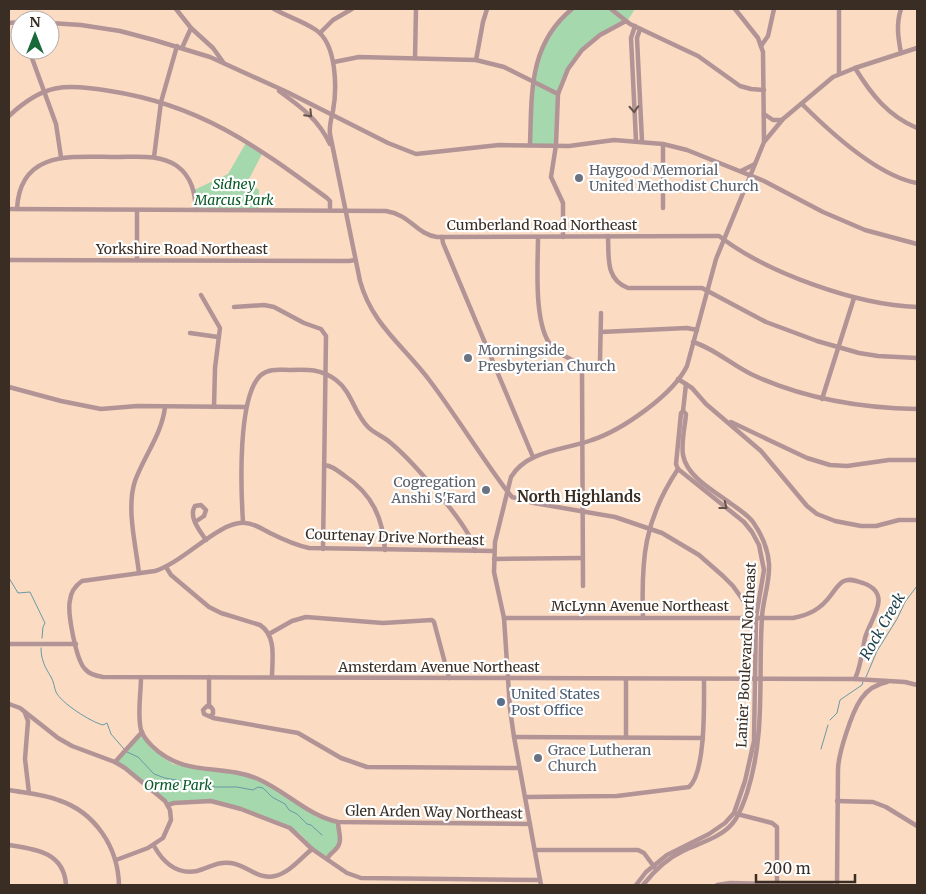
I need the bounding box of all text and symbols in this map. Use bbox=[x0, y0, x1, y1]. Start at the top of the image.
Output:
north arrow bbox=[10, 10, 60, 60]
text: N bbox=[29, 13, 41, 31]
one-way arrow bbox=[629, 106, 640, 114]
one-way arrow bbox=[303, 109, 312, 118]
place label: Haygood Memorial United Methodist Church bbox=[589, 161, 759, 195]
marker: Haygood Memorial United Methodist Church bbox=[573, 172, 585, 184]
park label: Sidney Marcus Park bbox=[193, 175, 274, 209]
street label: Cumberland Road Northeast bbox=[447, 216, 638, 234]
street label: Yorkshire Road Northeast bbox=[95, 240, 269, 258]
place label: Morningside Presbyterian Church bbox=[478, 341, 616, 375]
marker: Morningside Presbyterian Church bbox=[462, 352, 474, 364]
place label: Cogregation Anshi S'Fard bbox=[390, 473, 477, 507]
marker: Cogregation Anshi S'Fard bbox=[480, 484, 492, 496]
district label: North Highlands bbox=[517, 487, 641, 506]
one-way arrow bbox=[718, 500, 728, 509]
street label: Courtenay Drive Northeast bbox=[305, 525, 485, 549]
street label: Lanier Boulevard Northeast bbox=[732, 561, 760, 748]
water label: Rock Creek bbox=[855, 588, 909, 663]
street label: McLynn Avenue Northeast bbox=[551, 597, 730, 615]
street label: Amsterdam Avenue Northeast bbox=[337, 658, 540, 676]
place label: United States Post Office bbox=[511, 685, 600, 719]
marker: United States Post Office bbox=[495, 696, 507, 708]
place label: Grace Lutheran Church bbox=[548, 741, 651, 775]
marker: Grace Lutheran Church bbox=[532, 752, 544, 764]
park label: Orme Park bbox=[144, 776, 212, 794]
street label: Glen Arden Way Northeast bbox=[345, 801, 523, 823]
scale bar bbox=[756, 852, 855, 884]
text: 200 m bbox=[764, 859, 811, 878]

